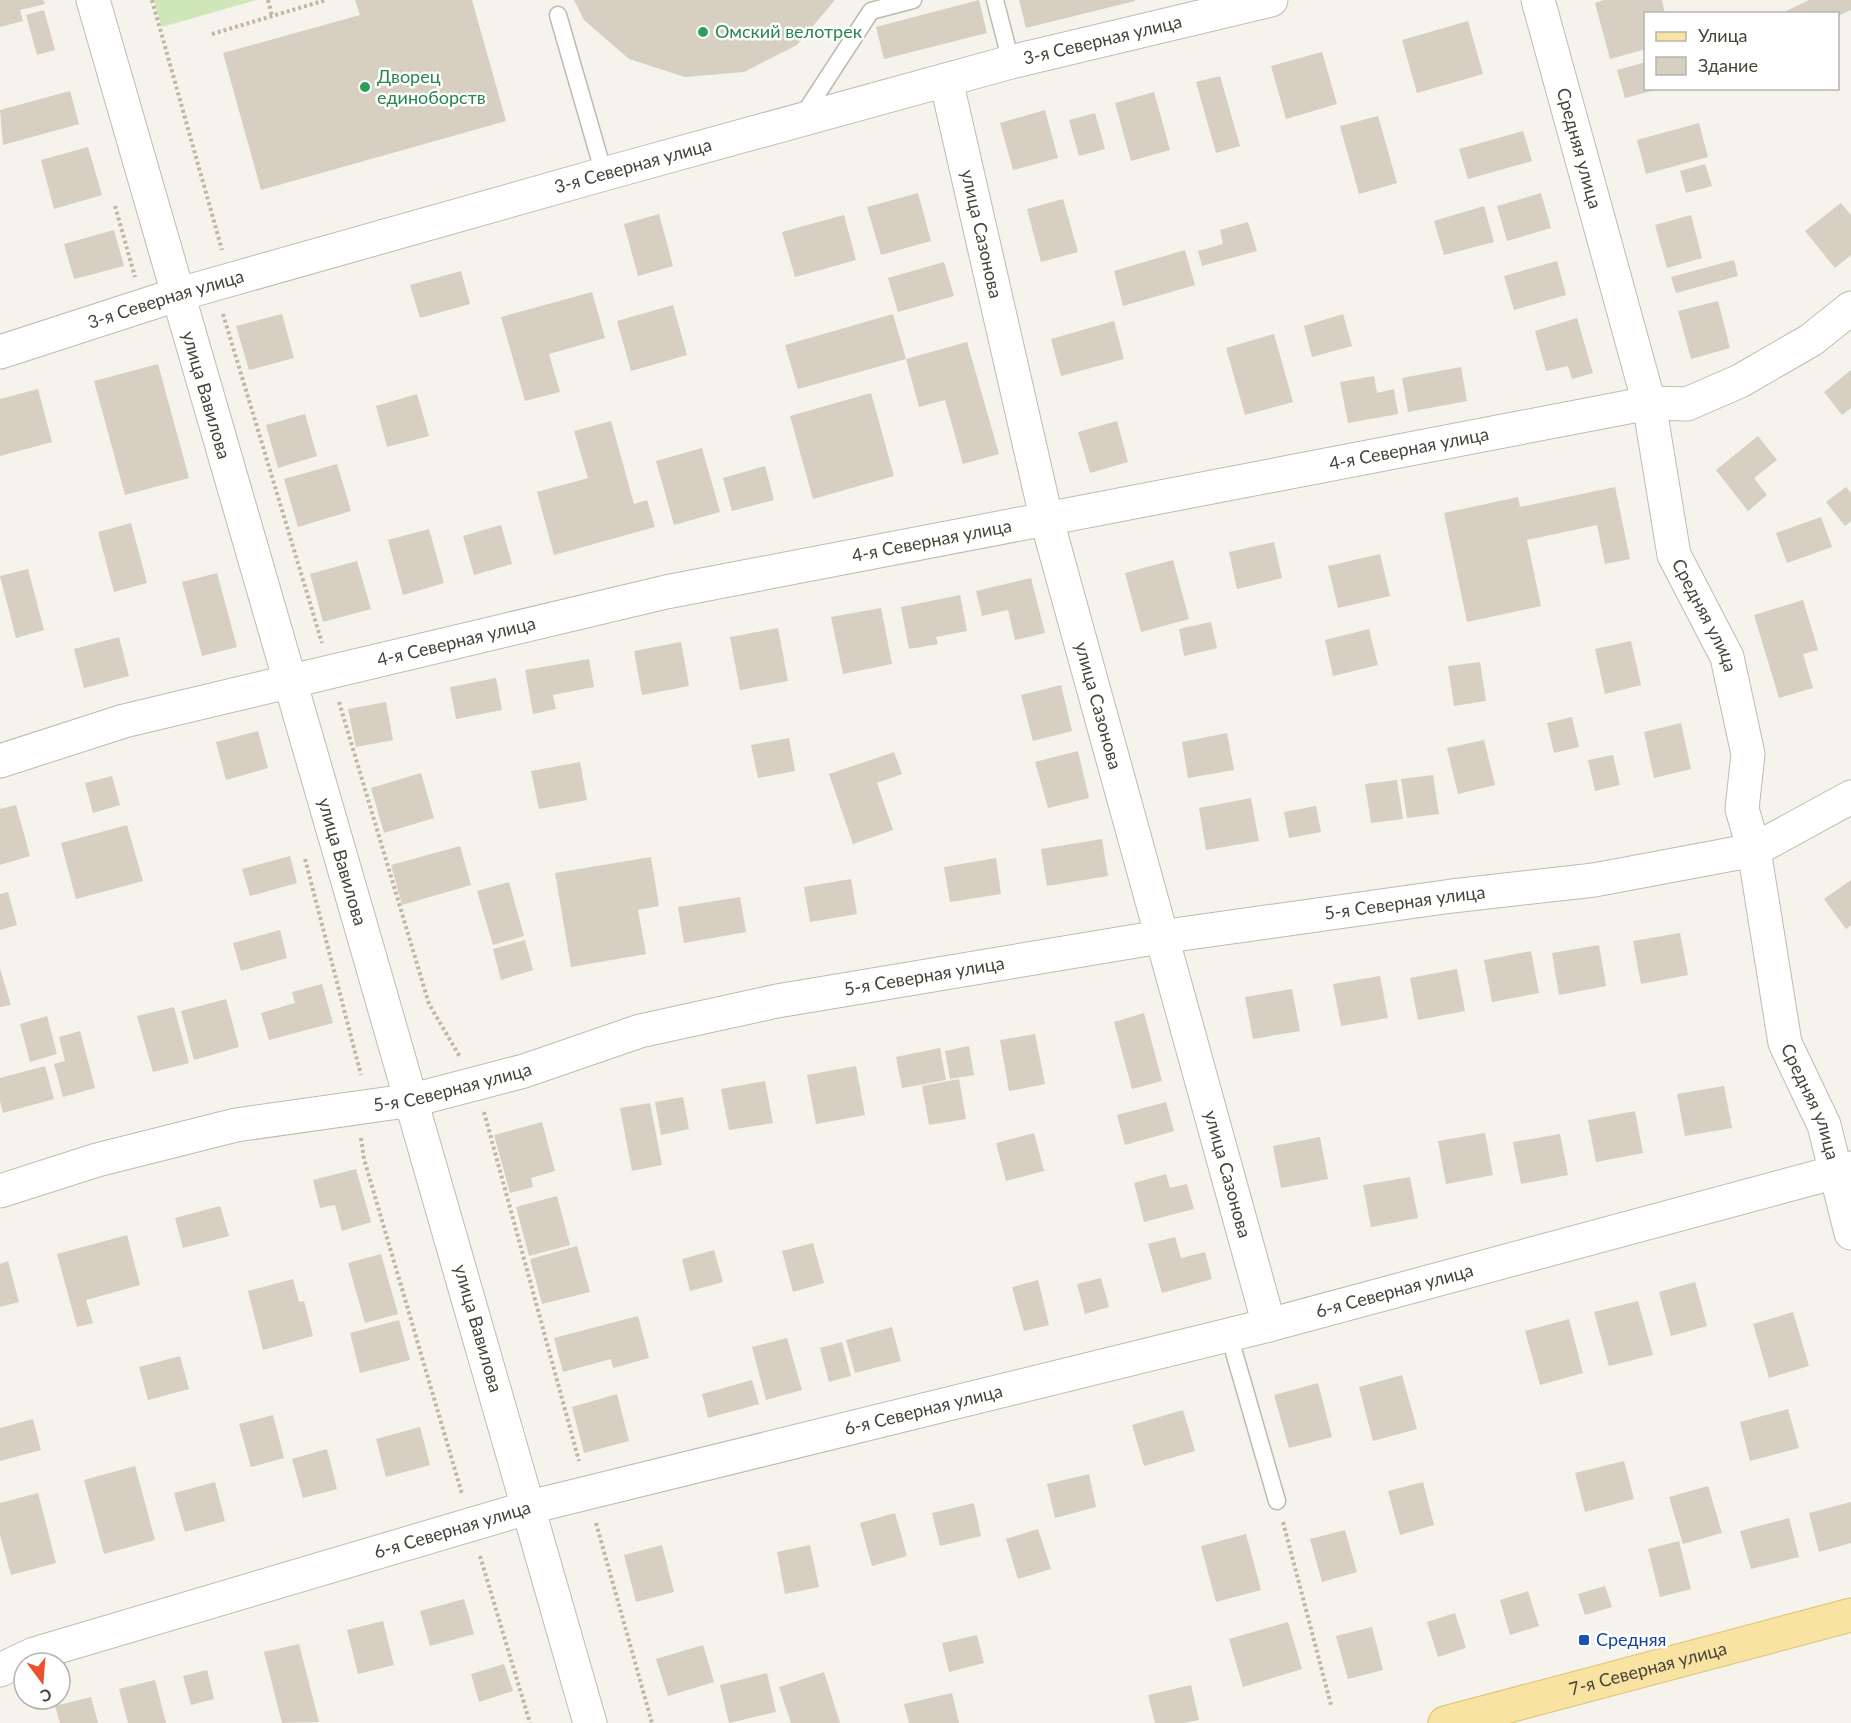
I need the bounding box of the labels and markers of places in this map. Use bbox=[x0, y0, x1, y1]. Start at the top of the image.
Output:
place label: Омский велотрек bbox=[715, 20, 863, 42]
marker: Омский велотрек bbox=[696, 25, 710, 39]
place label: Дворец единоборств bbox=[377, 65, 486, 108]
marker: Дворец единоборств bbox=[358, 80, 372, 94]
place label: Средняя bbox=[1596, 1628, 1667, 1650]
marker: Средняя bbox=[1577, 1633, 1591, 1647]

